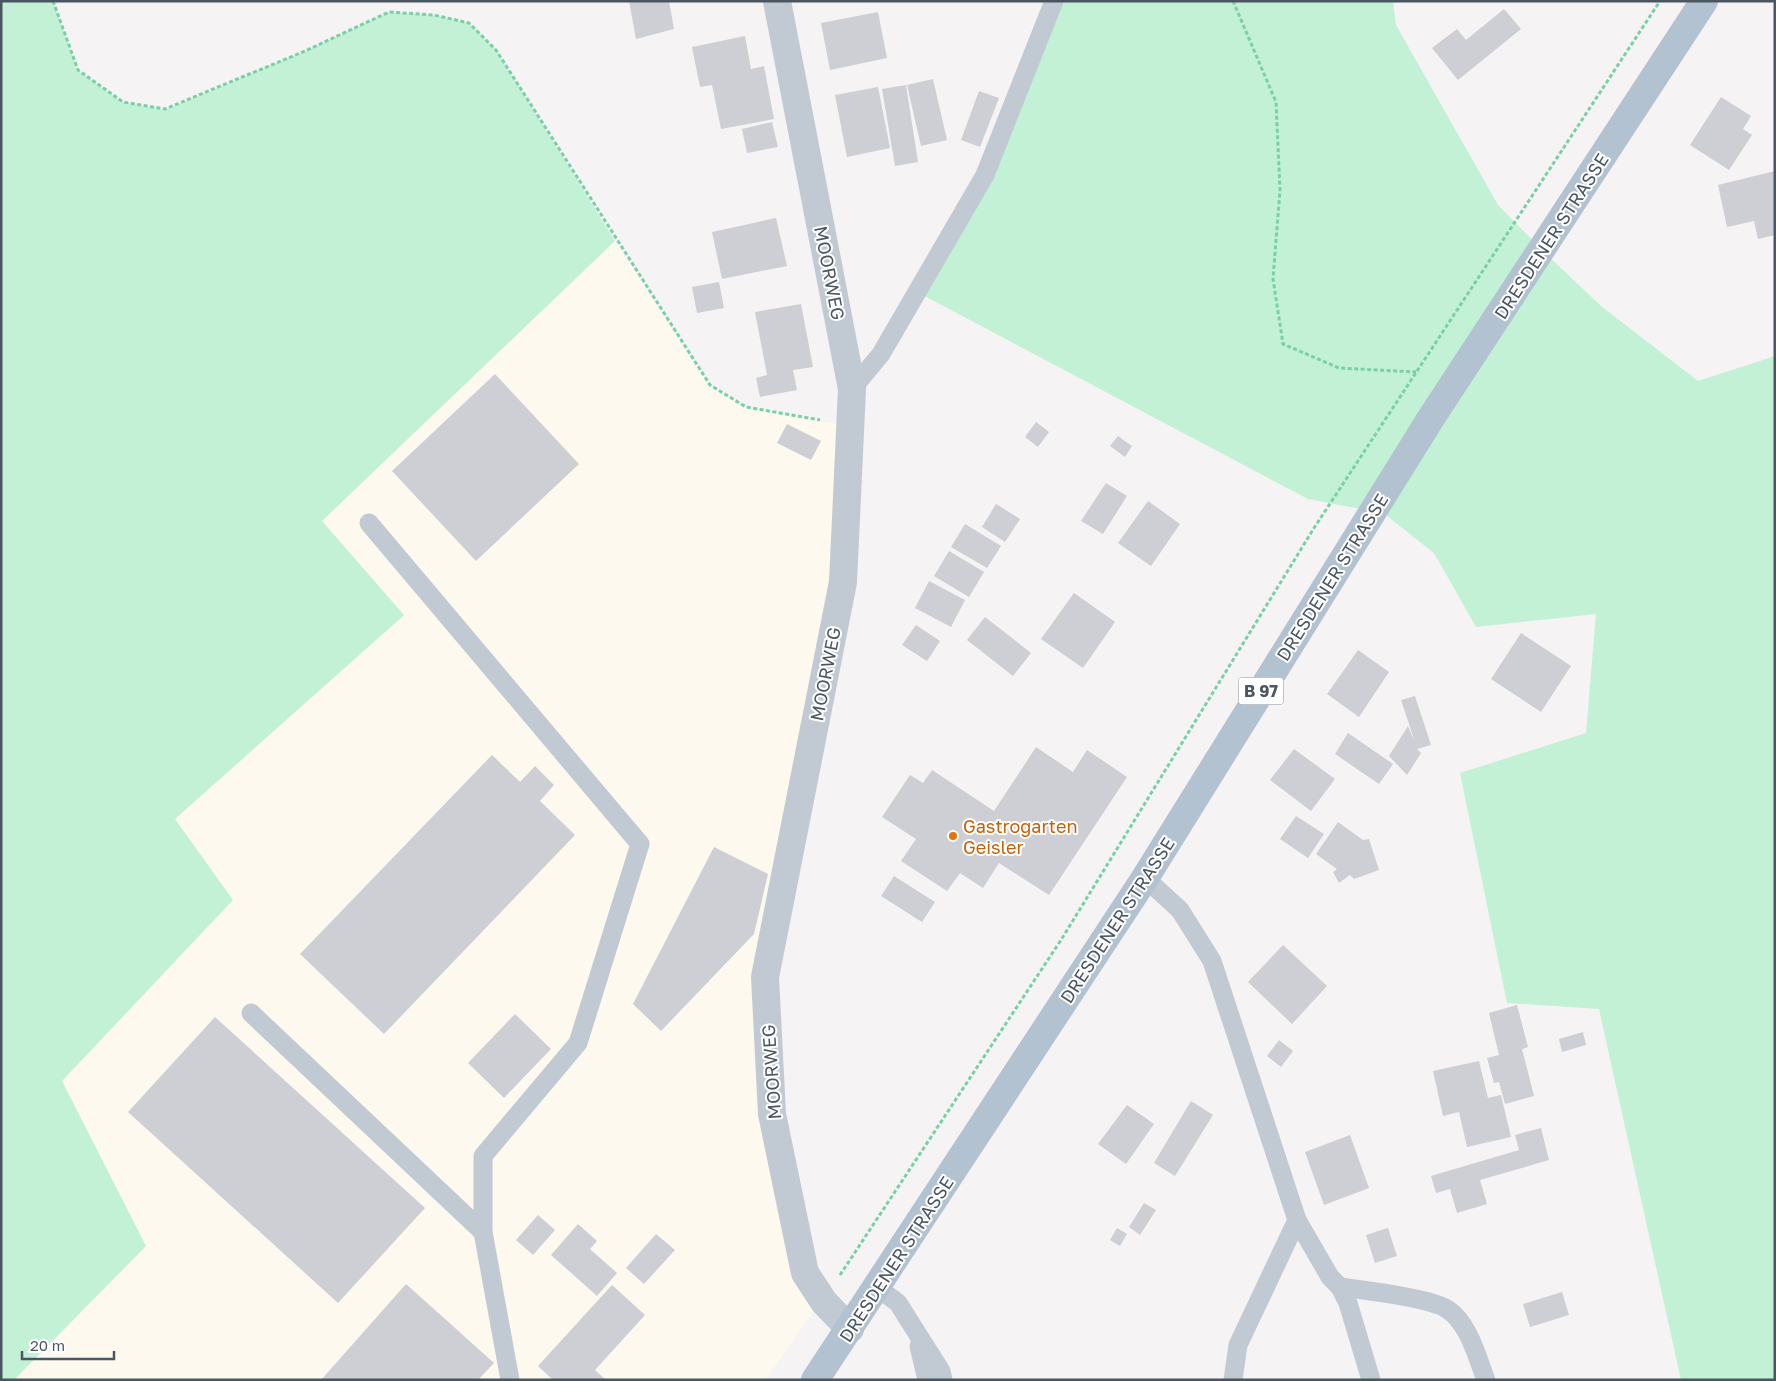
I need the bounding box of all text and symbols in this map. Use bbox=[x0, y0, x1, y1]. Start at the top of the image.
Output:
street label: DRESDENER STRASSE bbox=[1489, 149, 1613, 323]
street label: MOORWEG bbox=[810, 224, 850, 322]
street label: DRESDENER STRASSE bbox=[1272, 489, 1392, 665]
street label: MOORWEG bbox=[805, 625, 845, 723]
road number: B 97 bbox=[1238, 678, 1284, 704]
place label: Gastrogarten Geisler bbox=[963, 815, 1078, 858]
marker: Gastrogarten Geisler bbox=[947, 830, 959, 842]
street label: DRESDENER STRASSE bbox=[1055, 833, 1179, 1007]
street label: MOORWEG bbox=[757, 1024, 785, 1120]
street label: DRESDENER STRASSE bbox=[834, 1172, 958, 1346]
scale bar bbox=[22, 1328, 115, 1360]
text: 20 m bbox=[30, 1336, 65, 1354]

